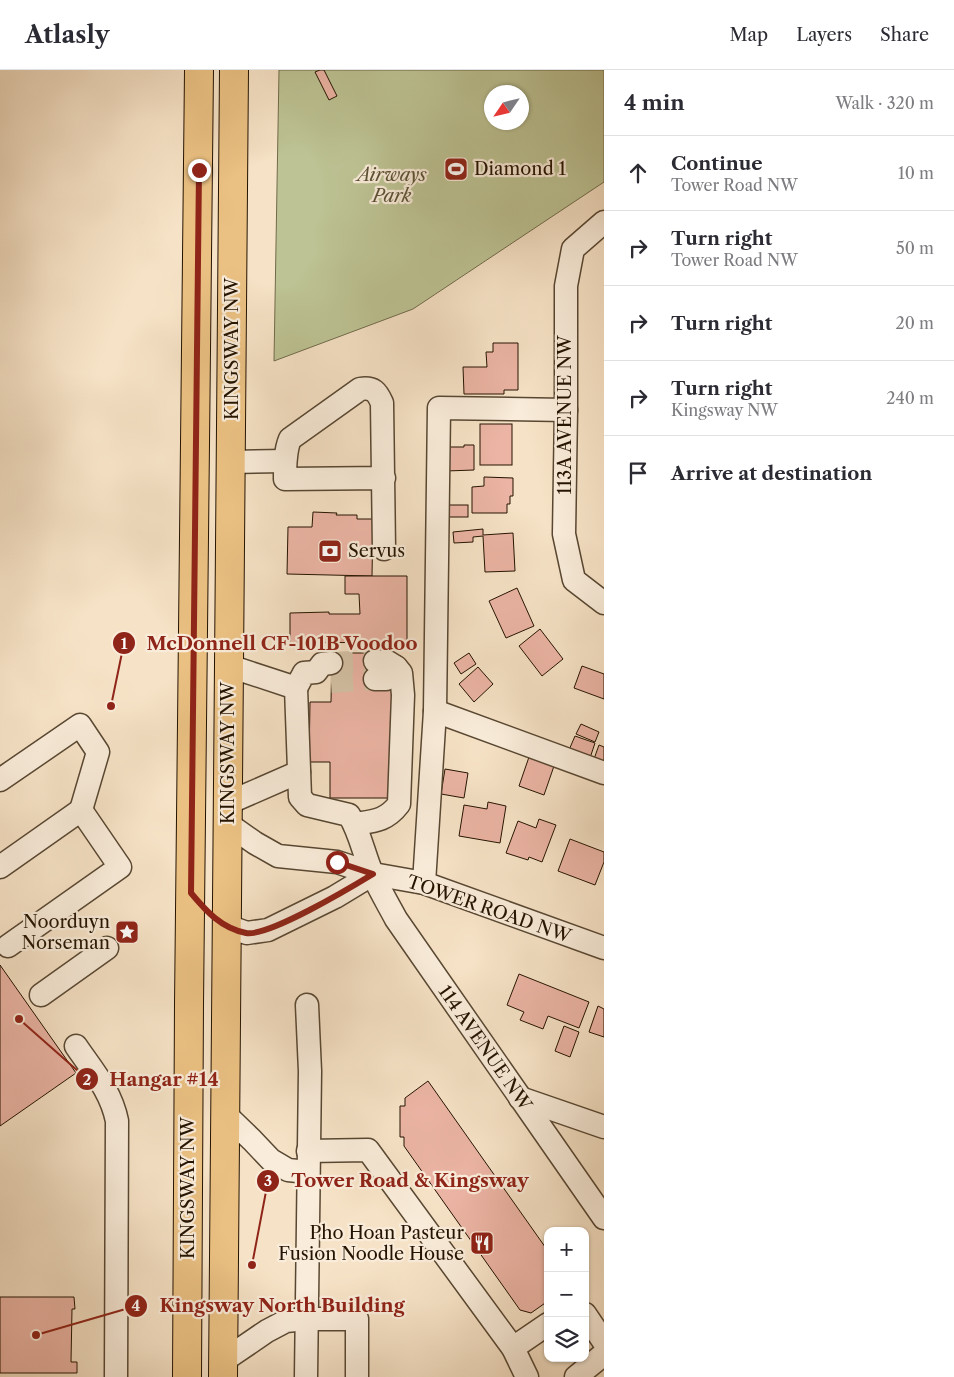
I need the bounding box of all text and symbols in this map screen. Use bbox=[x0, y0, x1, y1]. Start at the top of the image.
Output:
text: Atlasly bbox=[25, 20, 109, 49]
text: Map bbox=[730, 24, 768, 46]
text: Layers bbox=[796, 24, 852, 46]
text: Share bbox=[880, 24, 929, 46]
north arrow bbox=[484, 85, 529, 130]
text: 4 min bbox=[624, 90, 685, 115]
text: Walk · 320 m bbox=[835, 93, 934, 113]
text: Continue bbox=[671, 152, 763, 175]
sports icon: Diamond 1 bbox=[443, 156, 469, 182]
place label: Diamond 1 bbox=[474, 158, 566, 180]
route end bbox=[188, 159, 211, 182]
icon: ahead bbox=[624, 159, 652, 187]
text: 10 m bbox=[898, 163, 934, 183]
park label: Airways Park bbox=[354, 164, 427, 207]
text: Tower Road NW bbox=[671, 175, 798, 195]
text: Turn right bbox=[671, 227, 772, 250]
icon: right bbox=[624, 234, 652, 262]
text: 50 m bbox=[896, 238, 934, 258]
text: Tower Road NW bbox=[671, 250, 798, 270]
street label: KINGSWAY NW bbox=[221, 276, 243, 420]
icon: right bbox=[624, 309, 652, 337]
text: Turn right bbox=[671, 312, 772, 335]
text: 20 m bbox=[895, 313, 934, 333]
street label: 113A AVENUE NW bbox=[554, 334, 576, 495]
text: Turn right bbox=[671, 377, 772, 400]
icon: right bbox=[624, 384, 652, 412]
text: 240 m bbox=[886, 388, 934, 408]
text: Kingsway NW bbox=[671, 400, 778, 420]
icon: arrive bbox=[624, 459, 652, 487]
text: Arrive at destination bbox=[671, 462, 872, 485]
bank icon: Servus bbox=[317, 538, 343, 564]
place label: Servus bbox=[348, 540, 405, 562]
callout: McDonnell CF-101B Voodoo bbox=[111, 626, 428, 660]
text: McDonnell CF-101B Voodoo bbox=[147, 632, 418, 655]
text: 1 bbox=[121, 634, 128, 653]
street label: KINGSWAY NW bbox=[217, 680, 239, 824]
route start bbox=[326, 851, 349, 874]
street label: TOWER ROAD NW bbox=[404, 871, 575, 948]
place label: Noorduyn Norseman bbox=[22, 911, 110, 954]
place icon: Noorduyn Norseman bbox=[114, 919, 140, 945]
street label: 114 AVENUE NW bbox=[434, 981, 537, 1116]
callout: Hangar #14 bbox=[75, 1062, 229, 1096]
text: Hangar #14 bbox=[109, 1068, 219, 1091]
text: 2 bbox=[83, 1070, 92, 1089]
street label: KINGSWAY NW bbox=[177, 1115, 199, 1259]
callout: Tower Road & Kingsway bbox=[256, 1164, 538, 1198]
text: Tower Road & Kingsway bbox=[291, 1169, 530, 1192]
text: 3 bbox=[264, 1171, 272, 1190]
place label: Pho Hoan Pasteur Fusion Noodle House bbox=[278, 1222, 464, 1265]
map controls bbox=[544, 1227, 589, 1362]
button: + bbox=[544, 1227, 589, 1272]
restaurant icon: Pho Hoan Pasteur Fusion Noodle House bbox=[469, 1230, 495, 1256]
button: − bbox=[544, 1272, 589, 1317]
callout: Kingsway North Building bbox=[124, 1289, 415, 1323]
text: Kingsway North Building bbox=[159, 1294, 406, 1317]
text: 4 bbox=[132, 1296, 141, 1315]
button: layers bbox=[544, 1317, 589, 1362]

